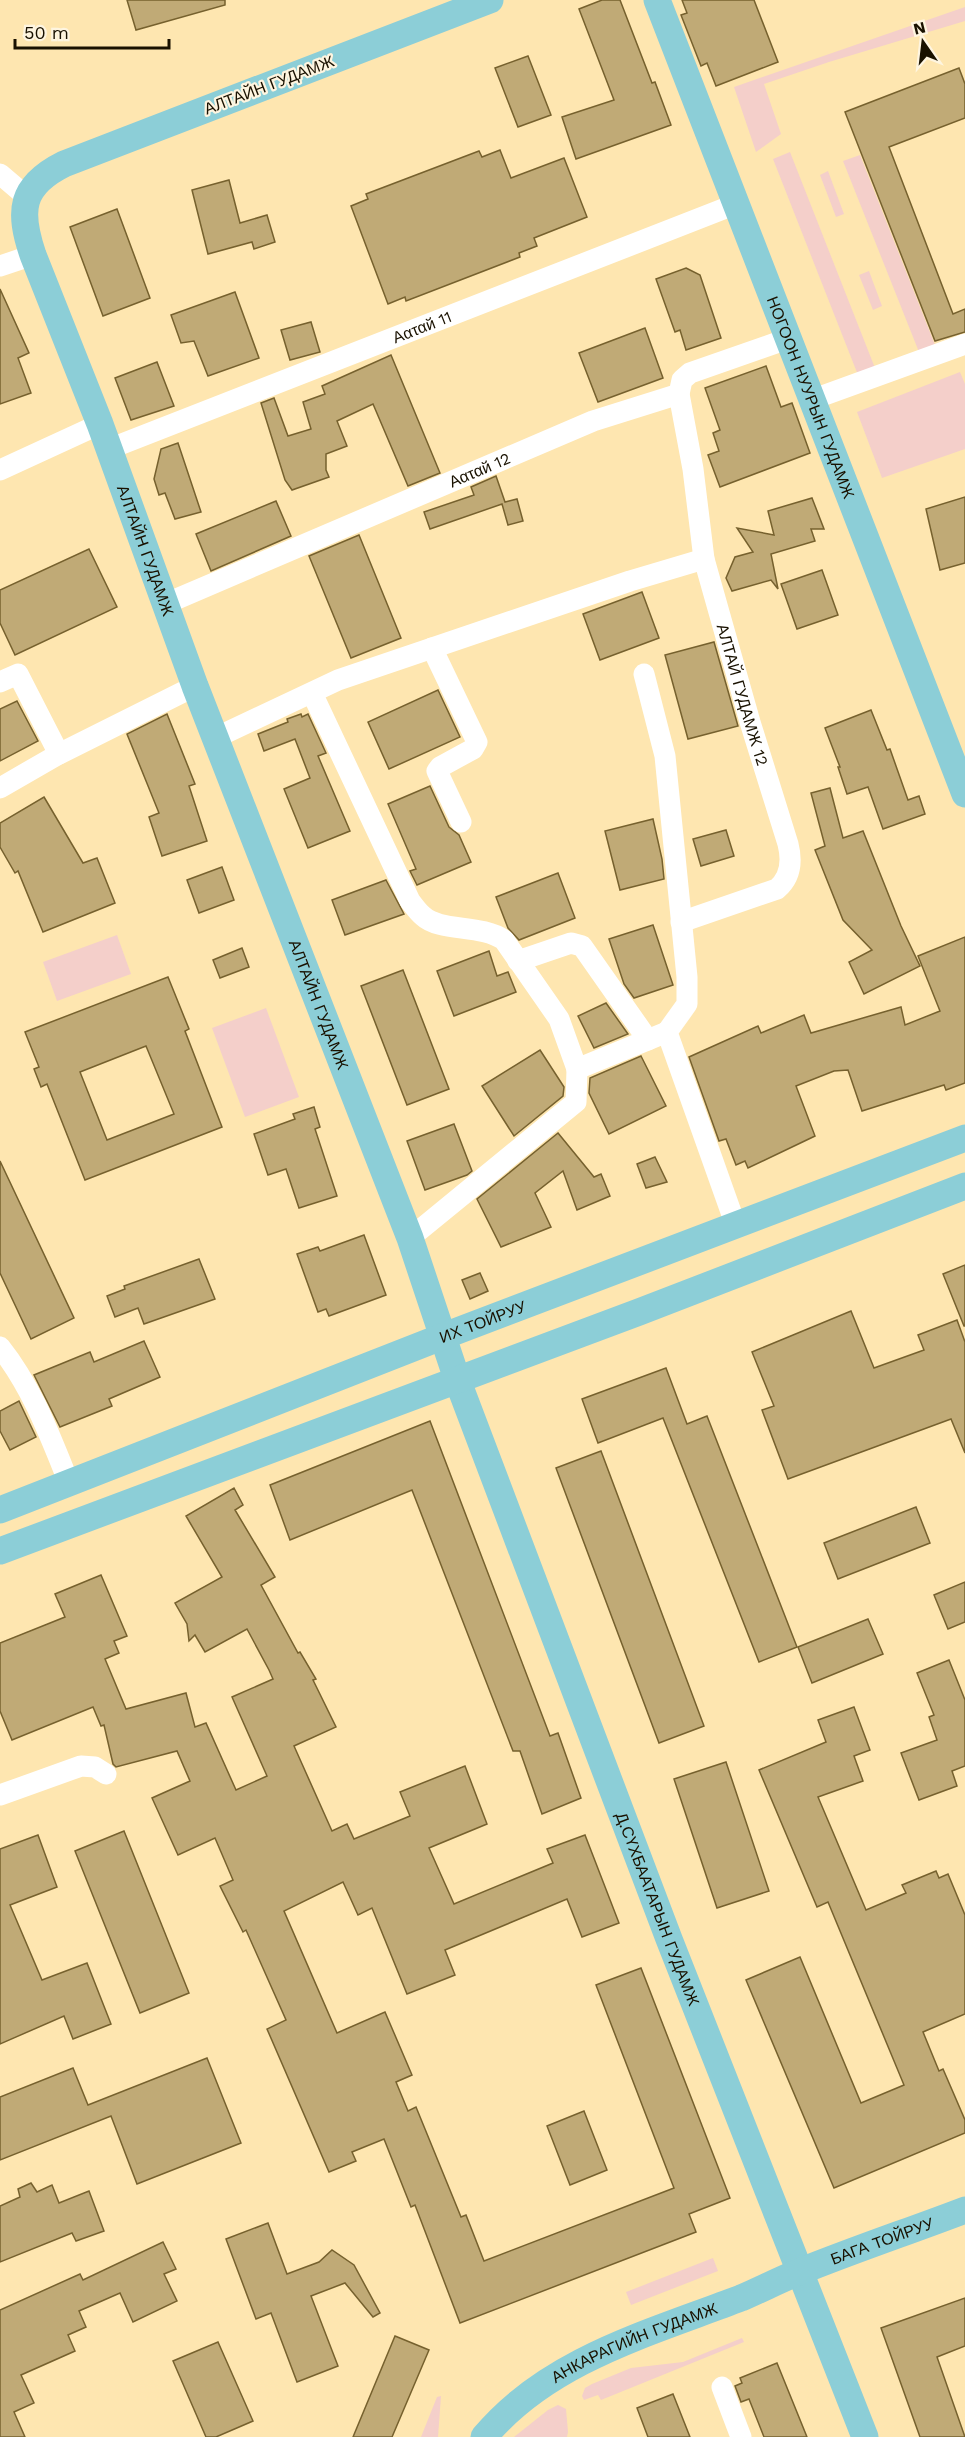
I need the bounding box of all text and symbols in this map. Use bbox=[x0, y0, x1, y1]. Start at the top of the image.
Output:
scale bar bbox=[15, 12, 170, 50]
north arrow bbox=[893, 12, 953, 72]
text: N bbox=[911, 17, 928, 39]
text: 50 m bbox=[24, 22, 69, 43]
street label: АЛТАЙН ГУДАМЖ bbox=[201, 51, 337, 119]
street label: НОГООН НУУРЫН ГУДАМЖ bbox=[763, 293, 859, 501]
street label: Ααταй 11 bbox=[390, 307, 454, 347]
street label: Ααταй 12 bbox=[446, 448, 513, 491]
street label: АЛТАЙН ГУДАМЖ bbox=[113, 482, 178, 618]
street label: АЛТАЙ ГУДАМЖ 12 bbox=[713, 621, 772, 768]
street label: АЛТАЙН ГУДАМЖ bbox=[285, 937, 353, 1072]
street label: ИХ ТОЙРУУ bbox=[436, 1296, 529, 1346]
street label: Д.СҮХБААТАРЫН ГУДАМЖ bbox=[612, 1809, 704, 2009]
street label: БАГА ТОЙРУУ bbox=[828, 2213, 937, 2268]
street label: АНКАРАГИЙН ГУДАМЖ bbox=[548, 2298, 720, 2386]

